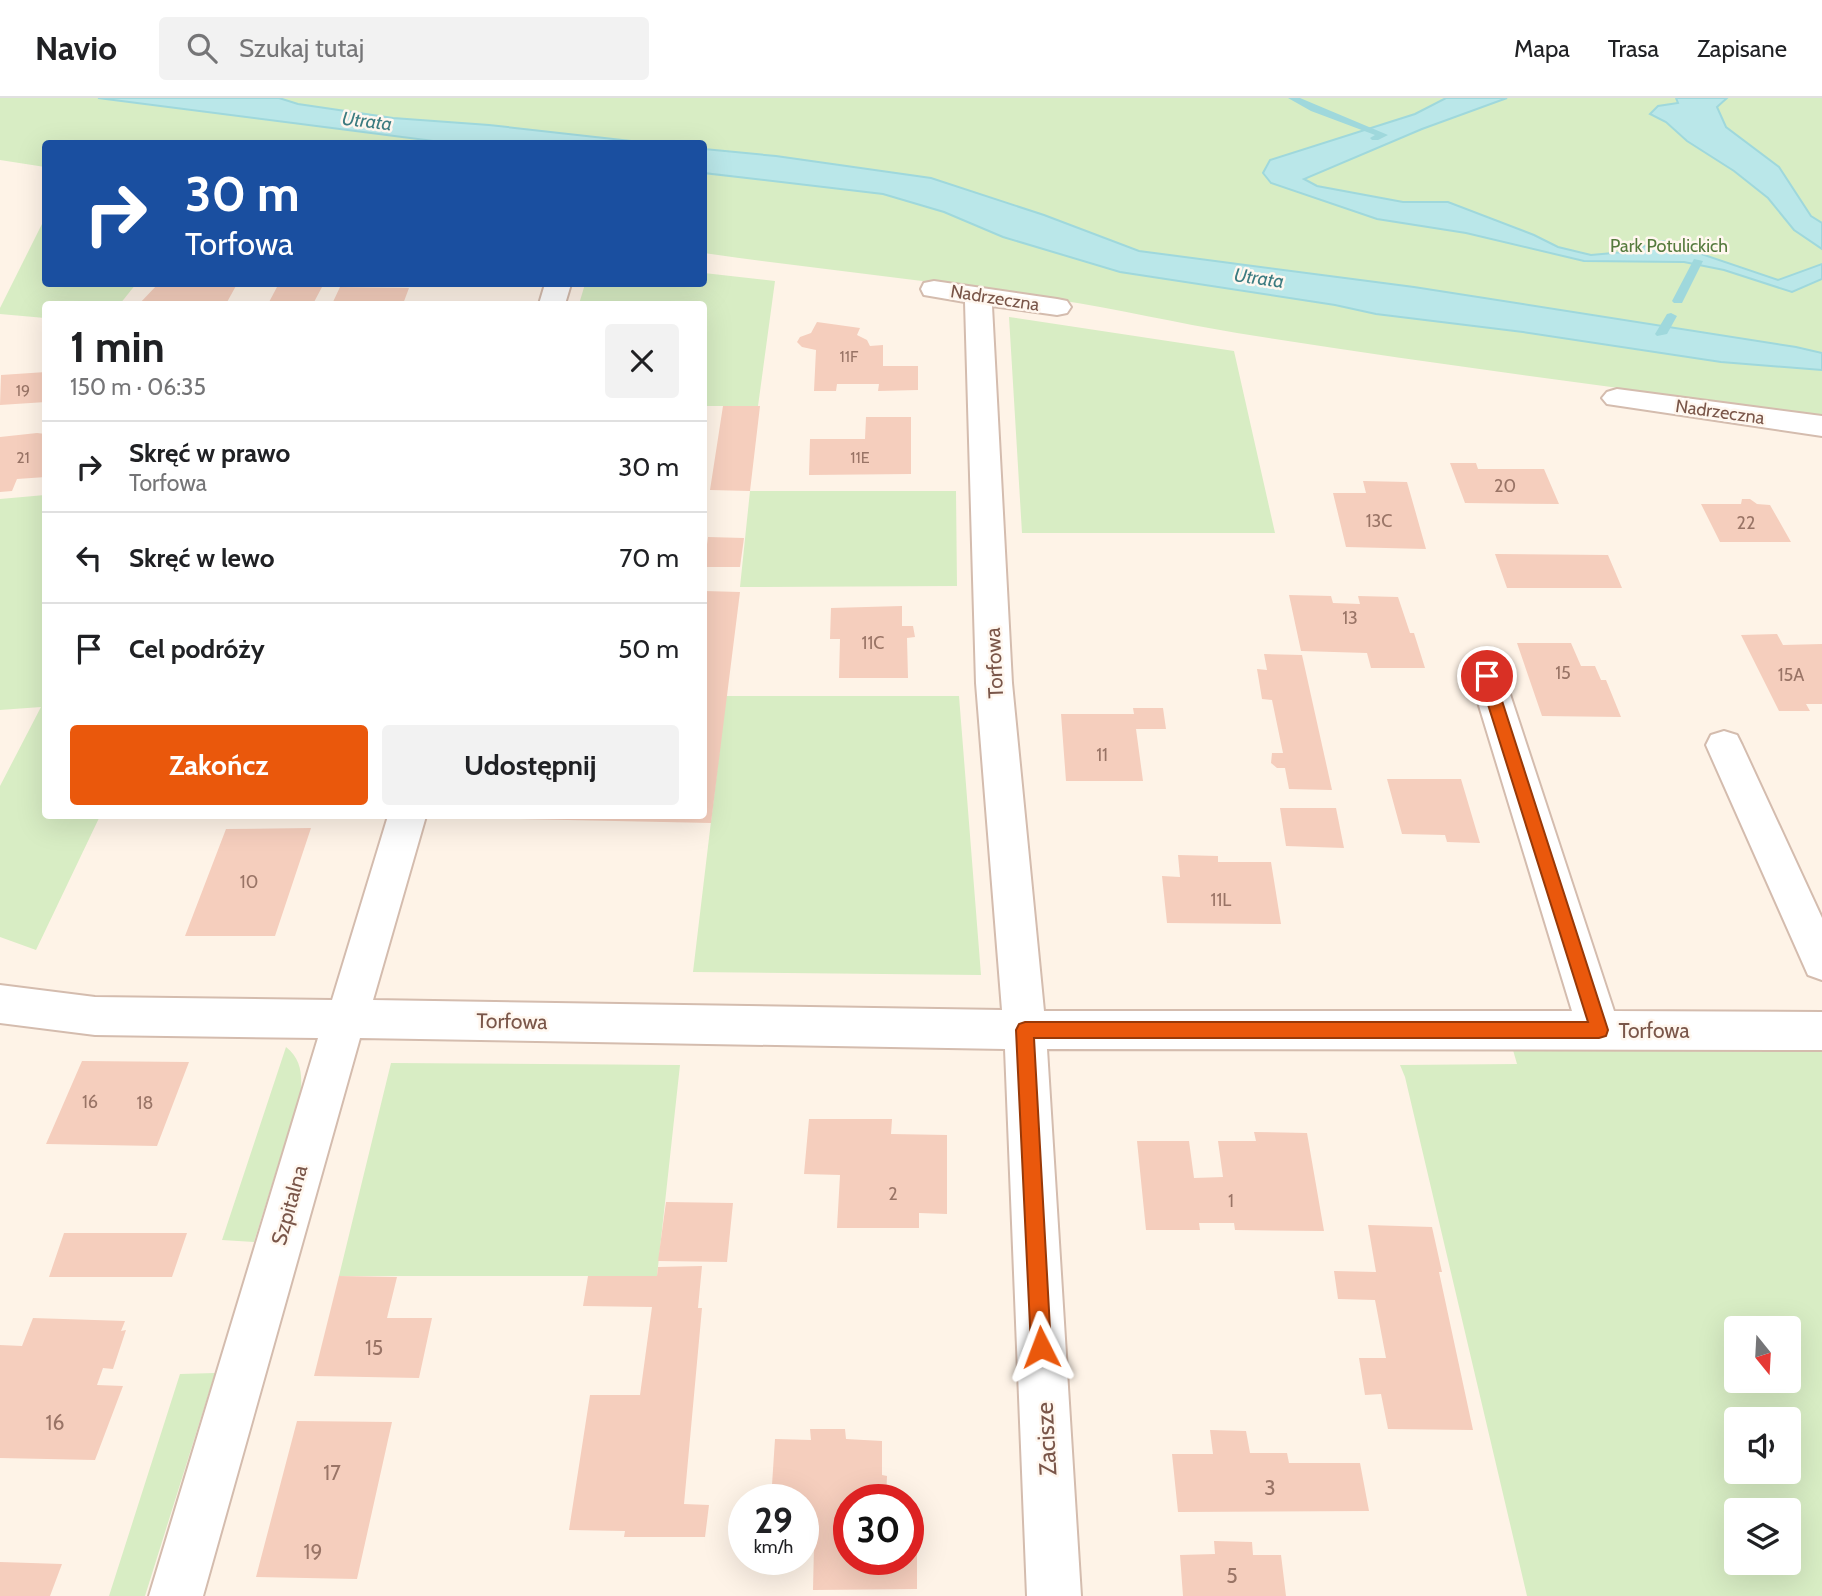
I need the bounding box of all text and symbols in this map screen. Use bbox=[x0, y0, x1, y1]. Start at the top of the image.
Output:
search box bbox=[159, 17, 649, 80]
text: Navio bbox=[35, 28, 117, 68]
icon: search bbox=[183, 29, 221, 67]
text: Szukaj tutaj bbox=[239, 32, 364, 64]
text: Mapa bbox=[1514, 34, 1570, 63]
text: Trasa bbox=[1608, 34, 1659, 63]
text: Zapisane bbox=[1697, 34, 1787, 63]
water label: Utrata bbox=[341, 107, 393, 135]
text: 30 m bbox=[185, 164, 300, 223]
icon: right bbox=[70, 168, 161, 259]
text: Torfowa bbox=[185, 224, 293, 263]
park label: Park Potulickich bbox=[1610, 235, 1728, 257]
water label: Utrata bbox=[1233, 263, 1285, 293]
street label: Nadrzeczna bbox=[949, 280, 1041, 316]
text: 1 min bbox=[70, 321, 165, 373]
button: close bbox=[605, 324, 679, 398]
house number: 11F bbox=[840, 347, 859, 366]
text: 150 m · 06:35 bbox=[70, 373, 206, 401]
house number: 19 bbox=[16, 381, 30, 400]
street label: Nadrzeczna bbox=[1674, 395, 1766, 429]
text: Skręć w prawo bbox=[129, 437, 290, 469]
house number: 21 bbox=[16, 448, 30, 467]
icon: right bbox=[70, 448, 108, 486]
house number: 11E bbox=[850, 448, 870, 467]
text: 30 m bbox=[618, 451, 679, 483]
text: Torfowa bbox=[129, 469, 207, 497]
house number: 20 bbox=[1494, 475, 1516, 497]
house number: 13C bbox=[1366, 510, 1392, 532]
house number: 22 bbox=[1737, 512, 1755, 534]
icon: left bbox=[70, 539, 108, 577]
text: Skręć w lewo bbox=[129, 542, 275, 574]
text: 70 m bbox=[619, 542, 679, 574]
house number: 13 bbox=[1342, 607, 1358, 629]
street label: Torfowa bbox=[980, 627, 1008, 699]
icon: arrive bbox=[70, 630, 108, 668]
house number: 11C bbox=[862, 632, 884, 654]
text: Cel podróży bbox=[129, 633, 265, 665]
text: 50 m bbox=[618, 633, 679, 665]
pin bbox=[1457, 646, 1517, 706]
icon: arrive bbox=[1468, 657, 1506, 695]
house number: 15 bbox=[1555, 662, 1571, 684]
house number: 15A bbox=[1778, 664, 1804, 686]
button: Zakończ bbox=[70, 725, 368, 805]
button: Udostępnij bbox=[382, 725, 679, 805]
house number: 11 bbox=[1096, 744, 1108, 766]
house number: 10 bbox=[240, 871, 258, 893]
house number: 11L bbox=[1211, 889, 1231, 911]
street label: Torfowa bbox=[476, 1008, 548, 1034]
street label: Torfowa bbox=[1618, 1018, 1690, 1043]
house number: 16 bbox=[82, 1091, 98, 1113]
house number: 18 bbox=[137, 1092, 153, 1114]
street label: Szpitalna bbox=[266, 1162, 312, 1248]
house number: 2 bbox=[888, 1183, 898, 1205]
house number: 1 bbox=[1228, 1190, 1234, 1212]
position arrow bbox=[1004, 1310, 1078, 1384]
north arrow bbox=[1724, 1316, 1801, 1393]
map controls bbox=[1724, 1316, 1801, 1575]
house number: 15 bbox=[365, 1335, 383, 1360]
street label: Zacisze bbox=[1030, 1401, 1062, 1477]
button: sound bbox=[1724, 1407, 1801, 1484]
house number: 16 bbox=[46, 1410, 64, 1435]
house number: 17 bbox=[323, 1460, 341, 1485]
house number: 3 bbox=[1264, 1475, 1276, 1500]
speed limit sign: 30 bbox=[833, 1484, 924, 1575]
button: layers bbox=[1724, 1498, 1801, 1575]
text: 29 bbox=[754, 1499, 793, 1542]
text: km/h bbox=[754, 1536, 793, 1558]
house number: 19 bbox=[304, 1539, 322, 1564]
house number: 5 bbox=[1226, 1563, 1238, 1588]

